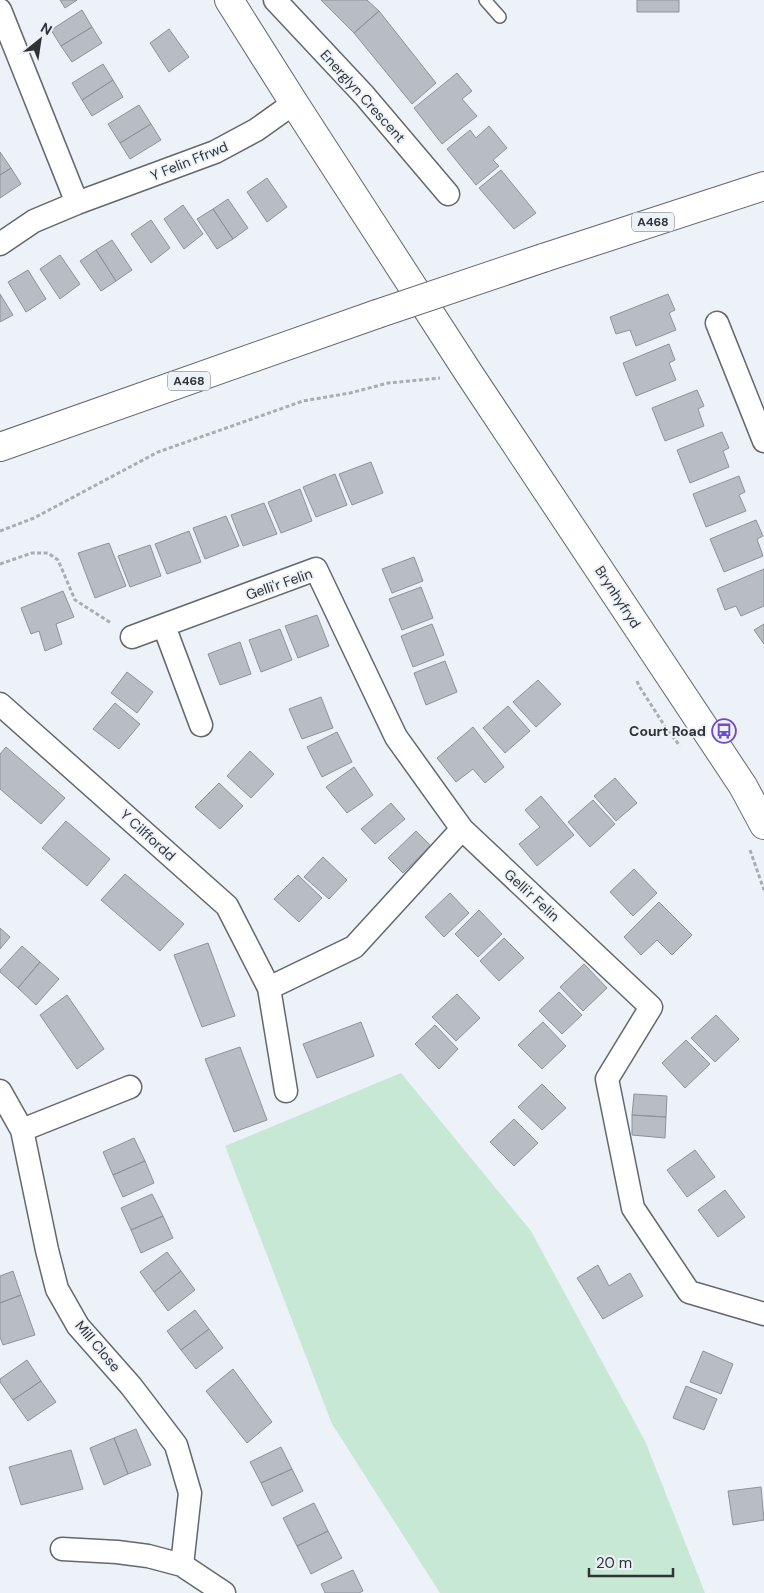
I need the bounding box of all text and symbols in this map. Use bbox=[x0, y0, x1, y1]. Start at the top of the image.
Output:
north arrow bbox=[15, 15, 65, 65]
text: N bbox=[38, 18, 55, 39]
street label: Energlyn Crescent bbox=[317, 46, 409, 146]
street label: Y Felin Ffrwd bbox=[148, 137, 230, 185]
road number: A468 bbox=[632, 212, 674, 232]
road number: A468 bbox=[168, 372, 210, 391]
street label: Brynhyfryd bbox=[591, 562, 645, 632]
street label: Gelli'r Felin bbox=[243, 564, 315, 604]
bus stop icon: Court Road bbox=[711, 718, 737, 744]
place label: Court Road bbox=[629, 722, 706, 740]
street label: Y Cilffordd bbox=[117, 805, 179, 865]
street label: Gelli'r Felin bbox=[501, 865, 563, 925]
street label: Mill Close bbox=[71, 1317, 125, 1375]
scale bar bbox=[589, 1546, 673, 1578]
text: 20 m bbox=[596, 1553, 632, 1573]

